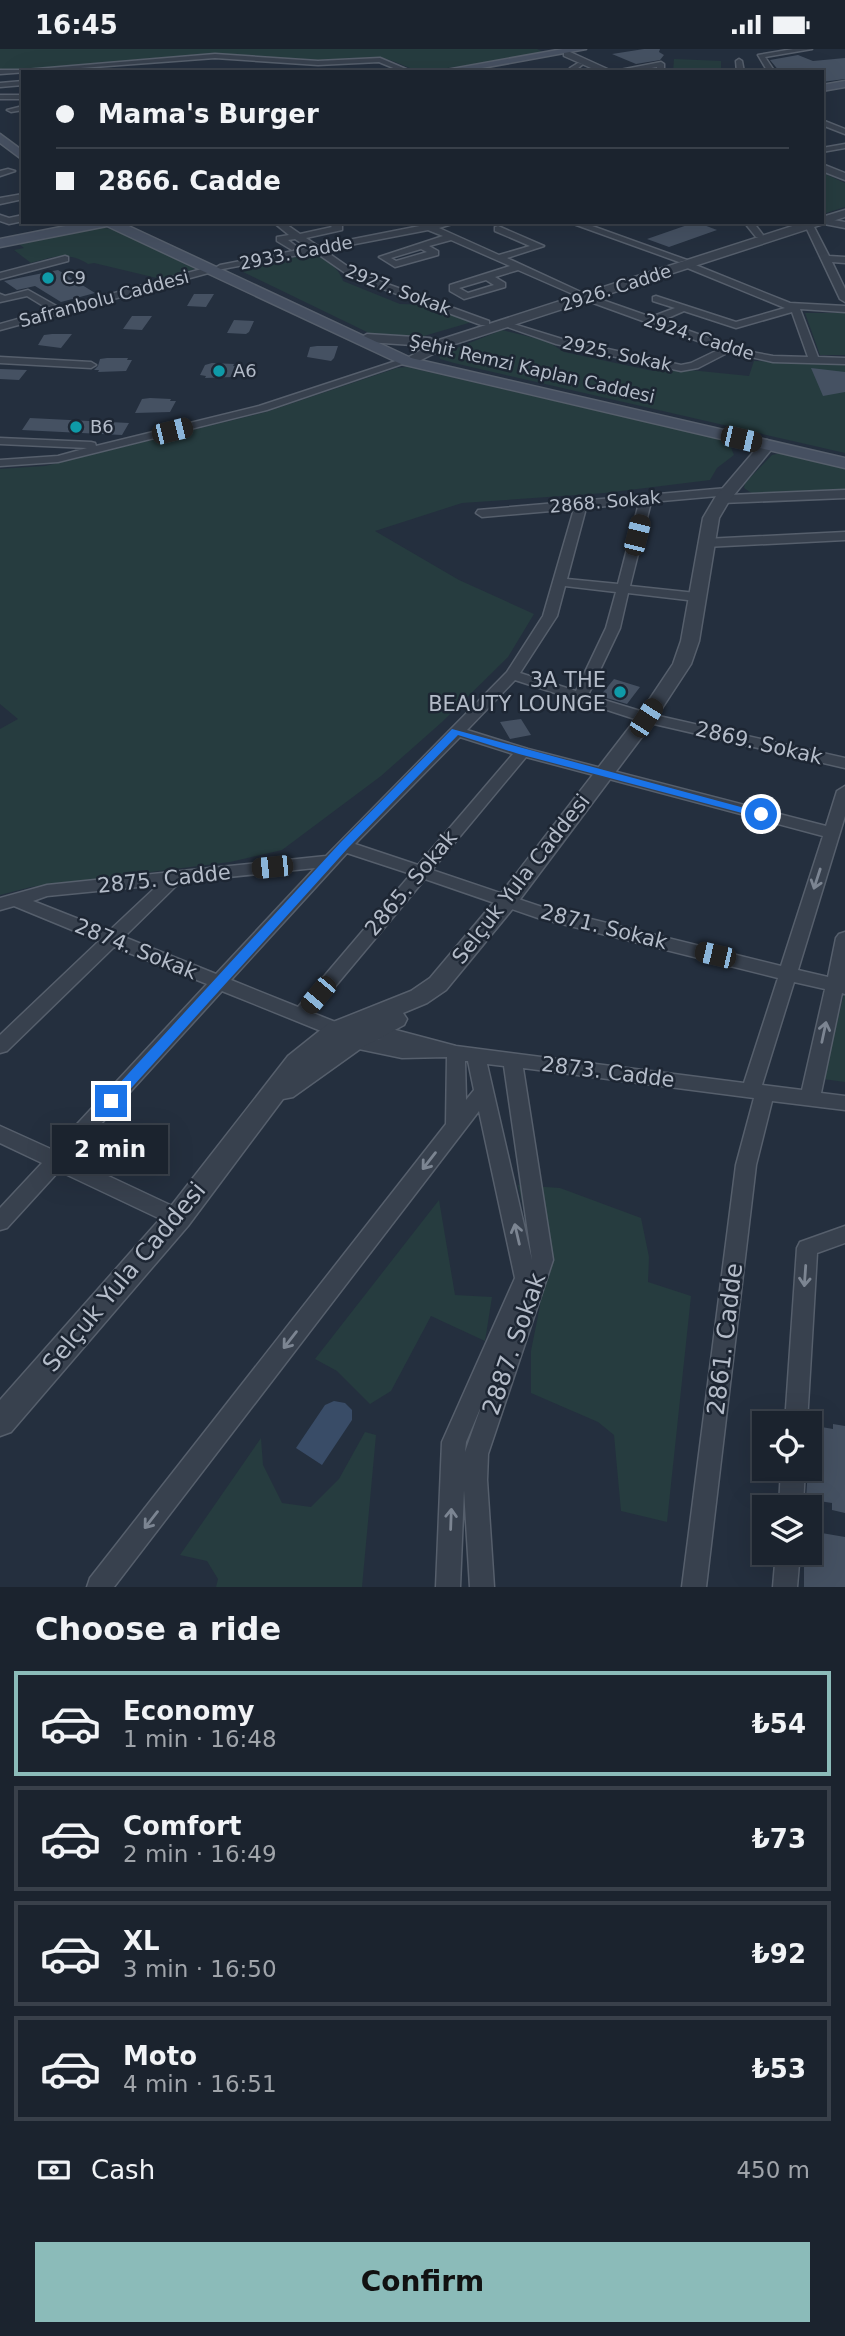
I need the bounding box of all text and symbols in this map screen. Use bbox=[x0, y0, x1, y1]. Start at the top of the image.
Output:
text: 16:45 bbox=[35, 10, 118, 40]
text: Mama's Burger bbox=[98, 99, 319, 129]
text: 2866. Cadde bbox=[98, 166, 281, 196]
street label: 2933. Cadde bbox=[238, 231, 354, 274]
street label: 2927. Sokak bbox=[342, 260, 454, 319]
street label: 2926. Cadde bbox=[558, 260, 674, 315]
street label: Safranbolu Caddesi bbox=[17, 266, 191, 331]
place label: C9 bbox=[62, 267, 86, 288]
marker: C9 bbox=[40, 270, 56, 286]
street label: 2924. Cadde bbox=[641, 309, 757, 364]
street label: Şehit Remzi Kaplan Caddesi bbox=[407, 330, 657, 407]
street label: 2925. Sokak bbox=[561, 332, 674, 375]
place label: A6 bbox=[233, 360, 257, 381]
marker: A6 bbox=[211, 363, 227, 379]
place label: B6 bbox=[90, 416, 114, 437]
car bbox=[150, 416, 195, 446]
marker: B6 bbox=[68, 419, 84, 435]
car bbox=[719, 424, 764, 454]
street label: 2868. Sokak bbox=[549, 486, 662, 517]
car bbox=[622, 512, 653, 558]
place label: 3A THE BEAUTY LOUNGE bbox=[428, 668, 606, 716]
marker: 3A THE BEAUTY LOUNGE bbox=[612, 684, 628, 700]
car bbox=[626, 695, 667, 741]
street label: 2869. Sokak bbox=[693, 717, 826, 769]
street label: Selçuk Yula Caddesi bbox=[447, 789, 595, 969]
route start bbox=[745, 798, 777, 830]
street label: 2865. Sokak bbox=[360, 825, 462, 940]
car bbox=[251, 854, 294, 880]
street label: 2875. Cadde bbox=[96, 860, 232, 898]
one-way arrow bbox=[810, 868, 822, 890]
street label: 2871. Sokak bbox=[538, 900, 671, 955]
street label: 2874. Sokak bbox=[71, 914, 201, 985]
car bbox=[693, 940, 738, 970]
car bbox=[297, 972, 340, 1018]
one-way arrow bbox=[818, 1021, 832, 1044]
street label: 2873. Cadde bbox=[540, 1052, 676, 1092]
route end bbox=[95, 1085, 127, 1117]
callout: 2 min bbox=[53, 1125, 169, 1175]
text: 2 min bbox=[74, 1136, 146, 1162]
one-way arrow bbox=[422, 1151, 437, 1169]
street label: Selçuk Yula Caddesi bbox=[37, 1177, 211, 1377]
one-way arrow bbox=[509, 1223, 523, 1246]
street label: 2861. Cadde bbox=[702, 1261, 748, 1417]
one-way arrow bbox=[798, 1264, 811, 1287]
street label: 2887. Sokak bbox=[477, 1269, 551, 1419]
one-way arrow bbox=[282, 1331, 297, 1349]
map controls bbox=[752, 1411, 822, 1565]
button: locate bbox=[752, 1411, 822, 1481]
button: layers bbox=[752, 1495, 822, 1565]
one-way arrow bbox=[444, 1508, 457, 1531]
one-way arrow bbox=[143, 1511, 158, 1529]
text: Choose a ride bbox=[35, 1610, 281, 1648]
icon: car bbox=[39, 1692, 102, 1755]
text: Economy bbox=[123, 1696, 254, 1726]
text: ₺54 bbox=[752, 1709, 806, 1739]
text: 1 min · 16:48 bbox=[123, 1726, 277, 1752]
icon: car bbox=[39, 1807, 102, 1870]
text: Comfort bbox=[123, 1811, 241, 1841]
text: ₺73 bbox=[752, 1824, 806, 1854]
text: 2 min · 16:49 bbox=[123, 1841, 277, 1867]
icon: car bbox=[39, 1922, 102, 1985]
text: XL bbox=[123, 1926, 160, 1956]
text: ₺92 bbox=[752, 1939, 806, 1969]
text: 3 min · 16:50 bbox=[123, 1956, 277, 1982]
icon: car bbox=[39, 2037, 102, 2100]
text: Moto bbox=[123, 2041, 197, 2071]
text: ₺53 bbox=[752, 2054, 806, 2084]
text: 4 min · 16:51 bbox=[123, 2071, 277, 2097]
icon: cash bbox=[35, 2151, 73, 2189]
text: Cash bbox=[91, 2155, 155, 2185]
text: 450 m bbox=[736, 2157, 810, 2183]
button: Confirm bbox=[35, 2242, 810, 2322]

